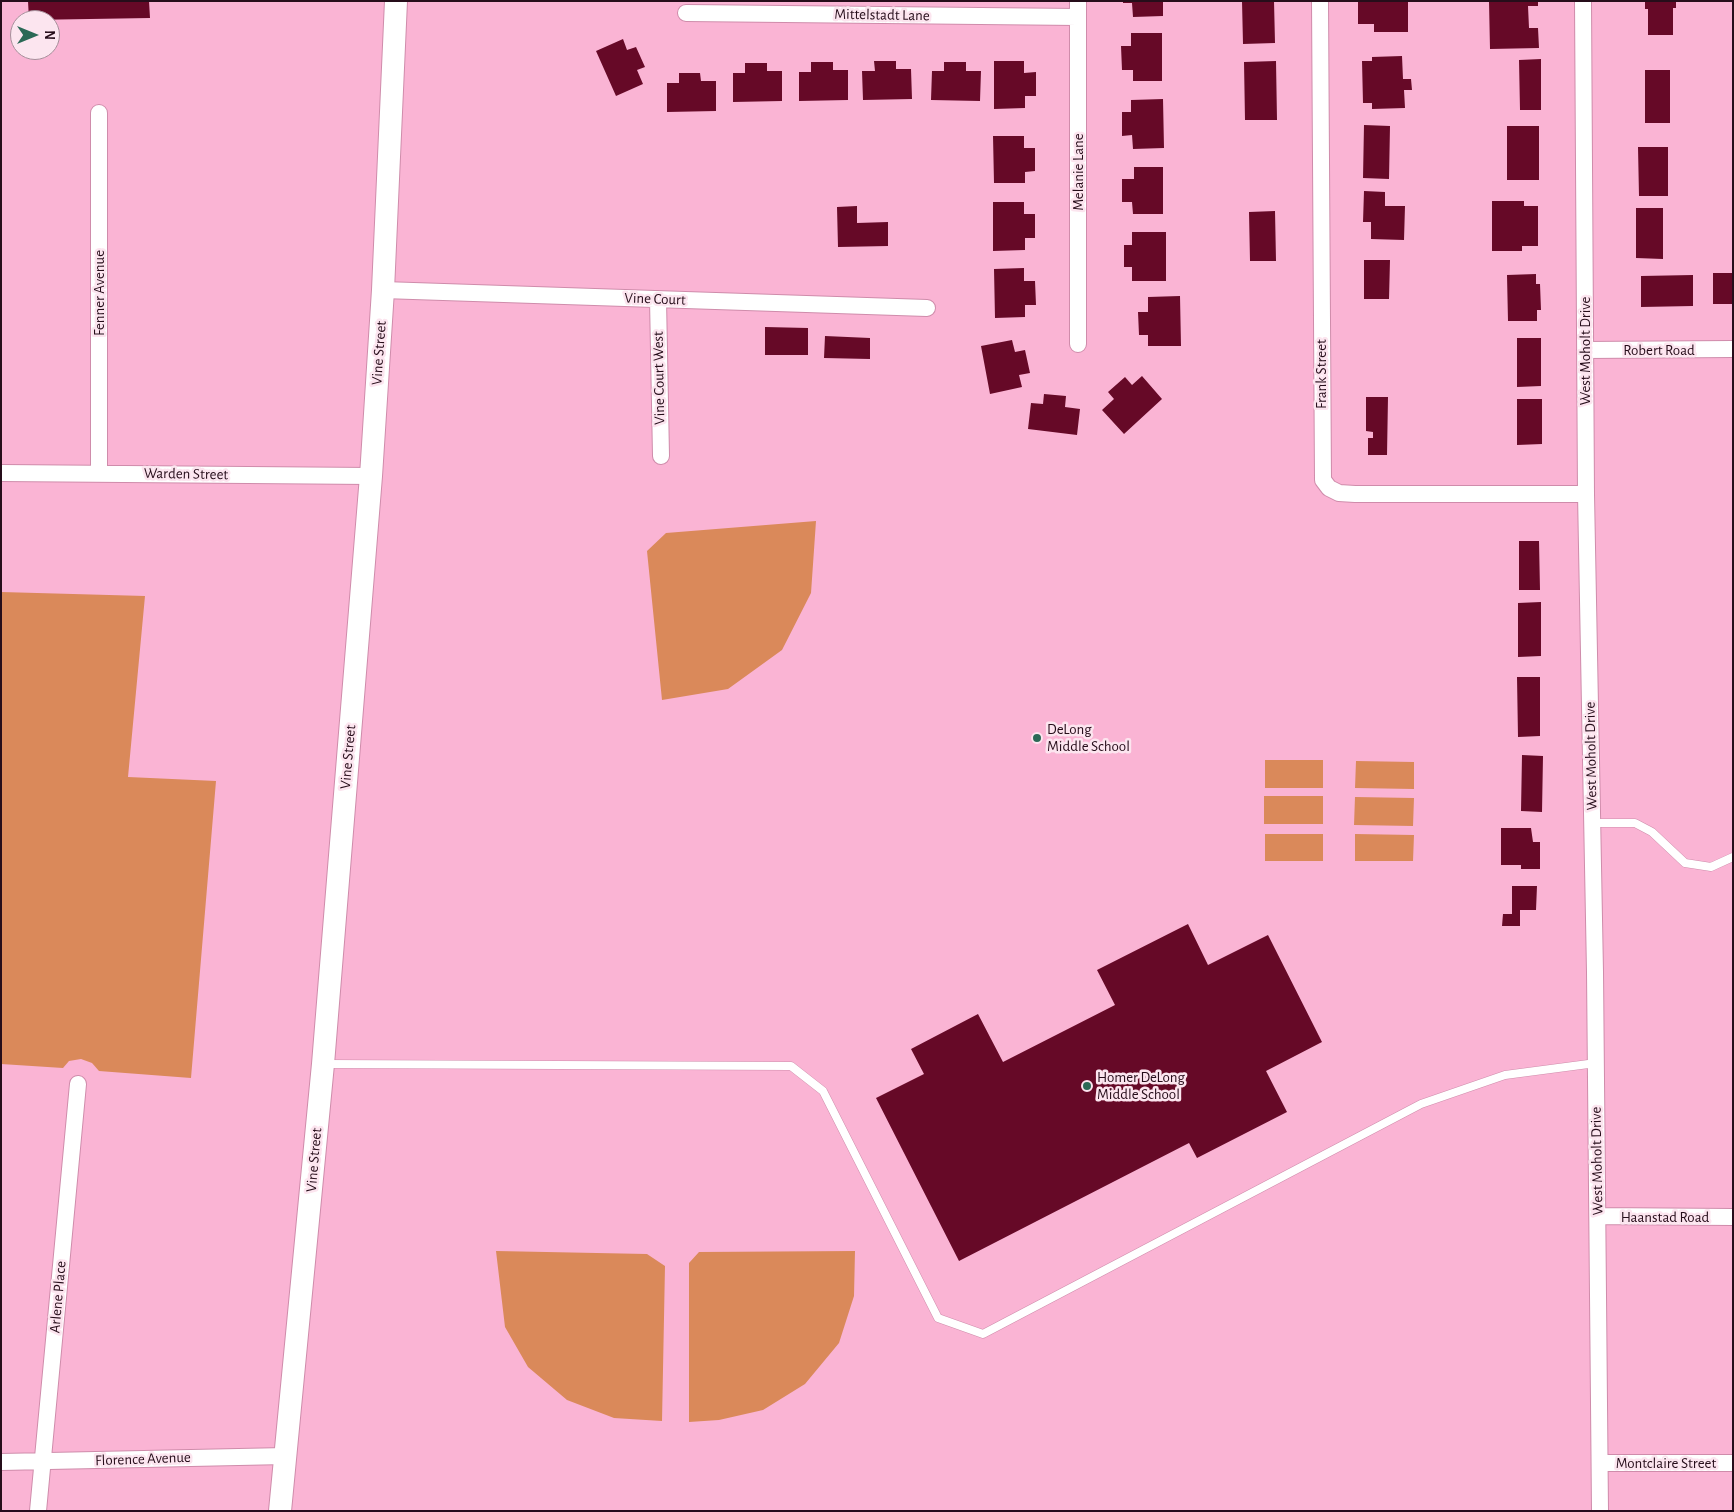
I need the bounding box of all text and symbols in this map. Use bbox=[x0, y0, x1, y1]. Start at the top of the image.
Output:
street label: Mittelstadt Lane bbox=[834, 5, 930, 25]
north arrow bbox=[10, 10, 60, 60]
text: N bbox=[42, 30, 56, 40]
street label: Melanie Lane bbox=[1069, 133, 1087, 211]
street label: Fenner Avenue bbox=[90, 250, 108, 336]
street label: Vine Court bbox=[624, 289, 686, 309]
street label: West Moholt Drive bbox=[1576, 297, 1594, 405]
street label: Vine Street bbox=[368, 320, 390, 386]
street label: Vine Court West bbox=[649, 331, 669, 425]
street label: Frank Street bbox=[1312, 339, 1330, 409]
street label: Robert Road bbox=[1623, 341, 1695, 359]
street label: Warden Street bbox=[144, 464, 228, 484]
street label: West Moholt Drive bbox=[1581, 702, 1601, 810]
place label: DeLong Middle School bbox=[1047, 720, 1130, 755]
street label: Vine Street bbox=[336, 724, 360, 790]
marker: DeLong Middle School bbox=[1031, 732, 1043, 744]
place label: Homer DeLong Middle School bbox=[1097, 1068, 1185, 1103]
marker: Homer DeLong Middle School bbox=[1081, 1080, 1093, 1092]
street label: West Moholt Drive bbox=[1587, 1107, 1607, 1215]
street label: Vine Street bbox=[302, 1127, 326, 1193]
street label: Haanstad Road bbox=[1621, 1208, 1709, 1226]
street label: Arlene Place bbox=[46, 1260, 70, 1334]
street label: Florence Avenue bbox=[95, 1448, 191, 1470]
street label: Montclaire Street bbox=[1616, 1454, 1716, 1472]

